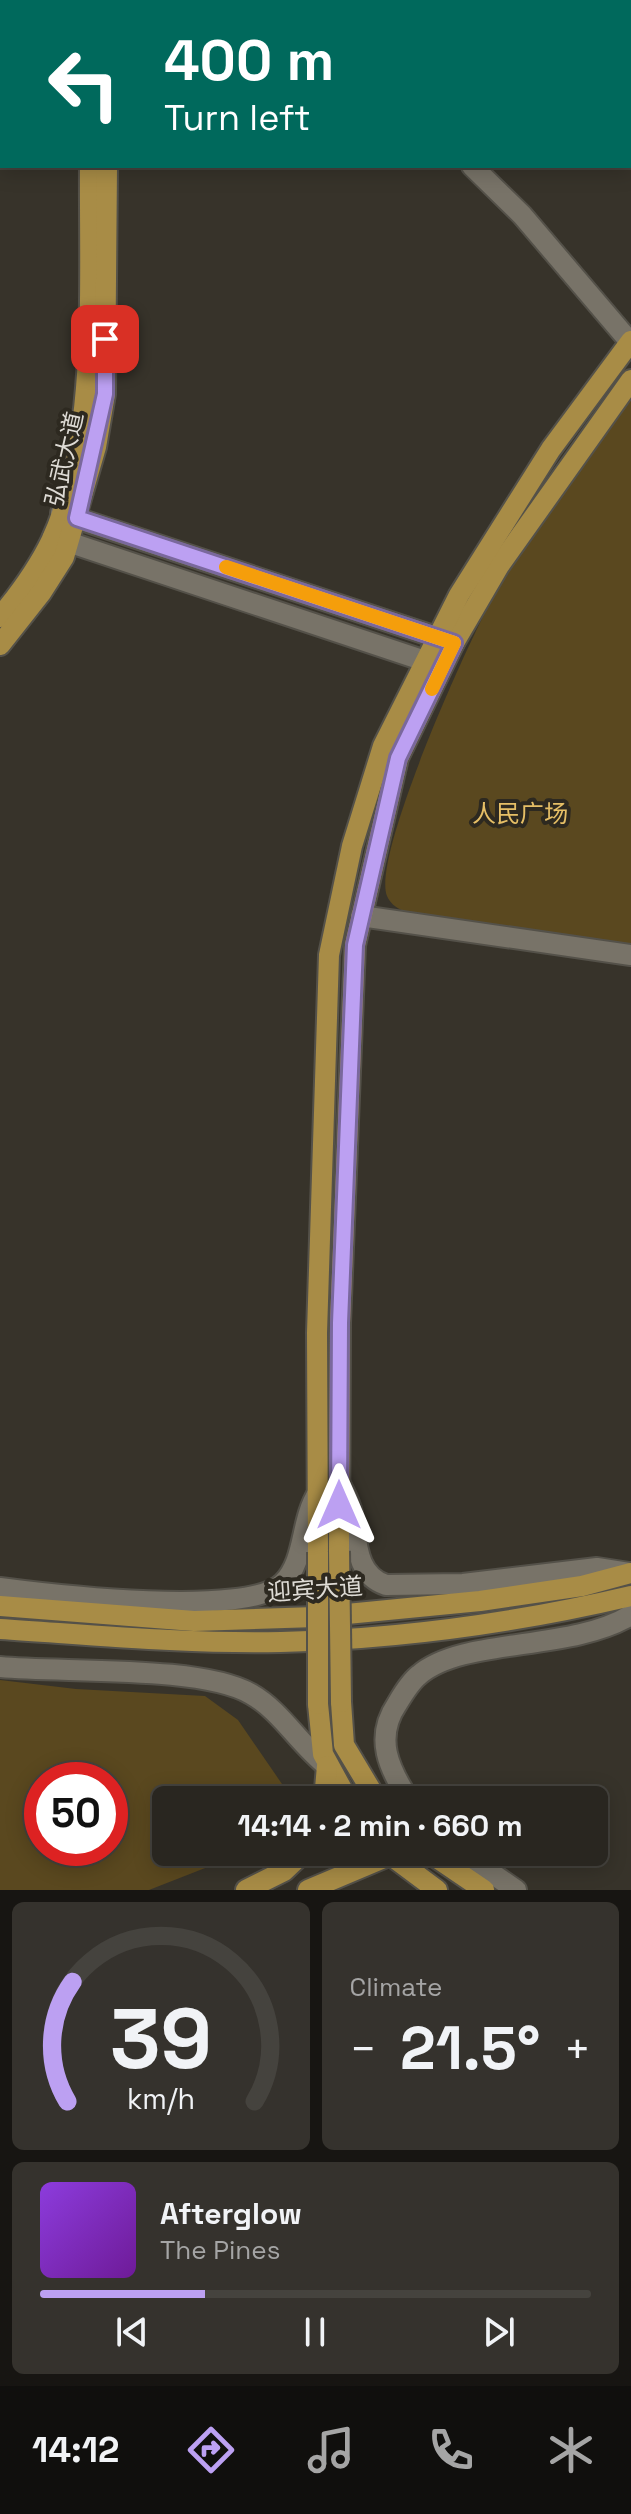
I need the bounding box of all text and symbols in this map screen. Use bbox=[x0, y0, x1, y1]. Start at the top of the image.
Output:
text: 400 m bbox=[164, 25, 334, 96]
icon: left bbox=[32, 32, 136, 136]
text: Turn left bbox=[164, 95, 311, 141]
pin bbox=[71, 305, 139, 373]
icon: arrive bbox=[83, 317, 127, 361]
street label: 弘武大道 bbox=[38, 409, 90, 509]
park label: 人民广场 bbox=[472, 798, 568, 829]
position arrow bbox=[297, 1463, 381, 1547]
street label: 迎宾大道 bbox=[266, 1570, 364, 1608]
speed limit sign: 50 bbox=[24, 1762, 128, 1866]
text: 14:14 · 2 min · 660 m bbox=[237, 1806, 523, 1845]
text: Climate bbox=[350, 1970, 442, 2004]
text: 39 bbox=[110, 1986, 212, 2092]
text: 21.5° bbox=[400, 2010, 540, 2087]
text: − bbox=[350, 2021, 377, 2077]
text: + bbox=[564, 2021, 591, 2077]
text: km/h bbox=[127, 2081, 195, 2117]
text: Afterglow bbox=[160, 2194, 302, 2233]
text: The Pines bbox=[160, 2233, 280, 2267]
icon: previous bbox=[110, 2310, 154, 2354]
icon: pause bbox=[293, 2310, 337, 2354]
icon: next bbox=[477, 2310, 521, 2354]
icon: directions bbox=[183, 2422, 239, 2478]
icon: music bbox=[303, 2422, 359, 2478]
icon: phone bbox=[423, 2422, 479, 2478]
icon: climate bbox=[543, 2422, 599, 2478]
text: 14:12 bbox=[32, 2427, 120, 2473]

